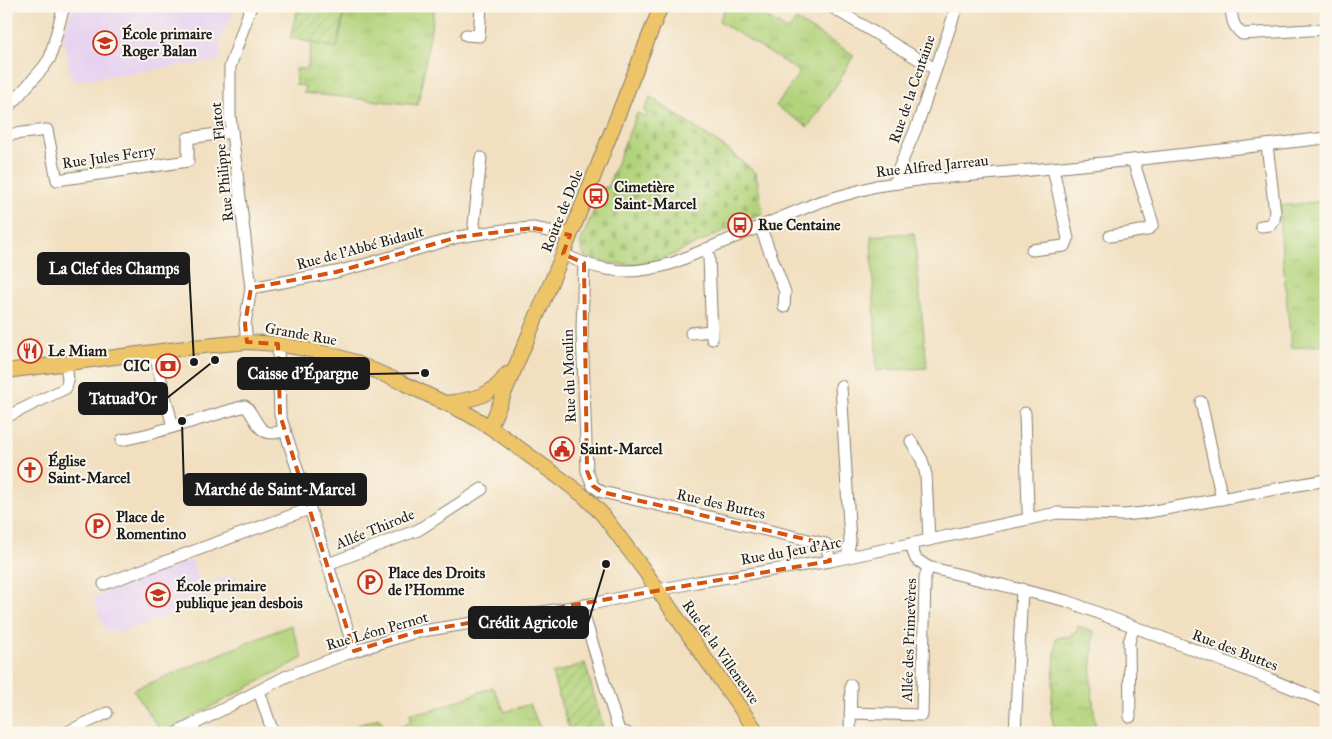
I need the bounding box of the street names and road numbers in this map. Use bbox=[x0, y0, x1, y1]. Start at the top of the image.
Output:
street label: Rue de la Centaine bbox=[885, 33, 939, 145]
street label: Rue Philippe Flatot bbox=[207, 101, 237, 223]
street label: Rue Jules Ferry bbox=[61, 141, 158, 173]
street label: Rue Alfred Jarreau bbox=[875, 151, 989, 182]
street label: Route de Dole bbox=[537, 167, 587, 255]
street label: Rue de l'Abbé Bidault bbox=[294, 222, 426, 274]
street label: Grande Rue bbox=[264, 319, 338, 349]
street label: Rue du Moulin bbox=[558, 329, 580, 423]
street label: Rue des Buttes bbox=[675, 485, 767, 523]
street label: Allée Thirode bbox=[332, 505, 417, 553]
street label: Rue du Jeu d'Arc bbox=[739, 533, 843, 570]
street label: Allée des Primevères bbox=[898, 578, 920, 703]
street label: Rue de la Villeneuve bbox=[678, 596, 764, 708]
street label: Rue Léon Pernot bbox=[324, 608, 431, 654]
street label: Rue des Buttes bbox=[1189, 625, 1281, 675]

